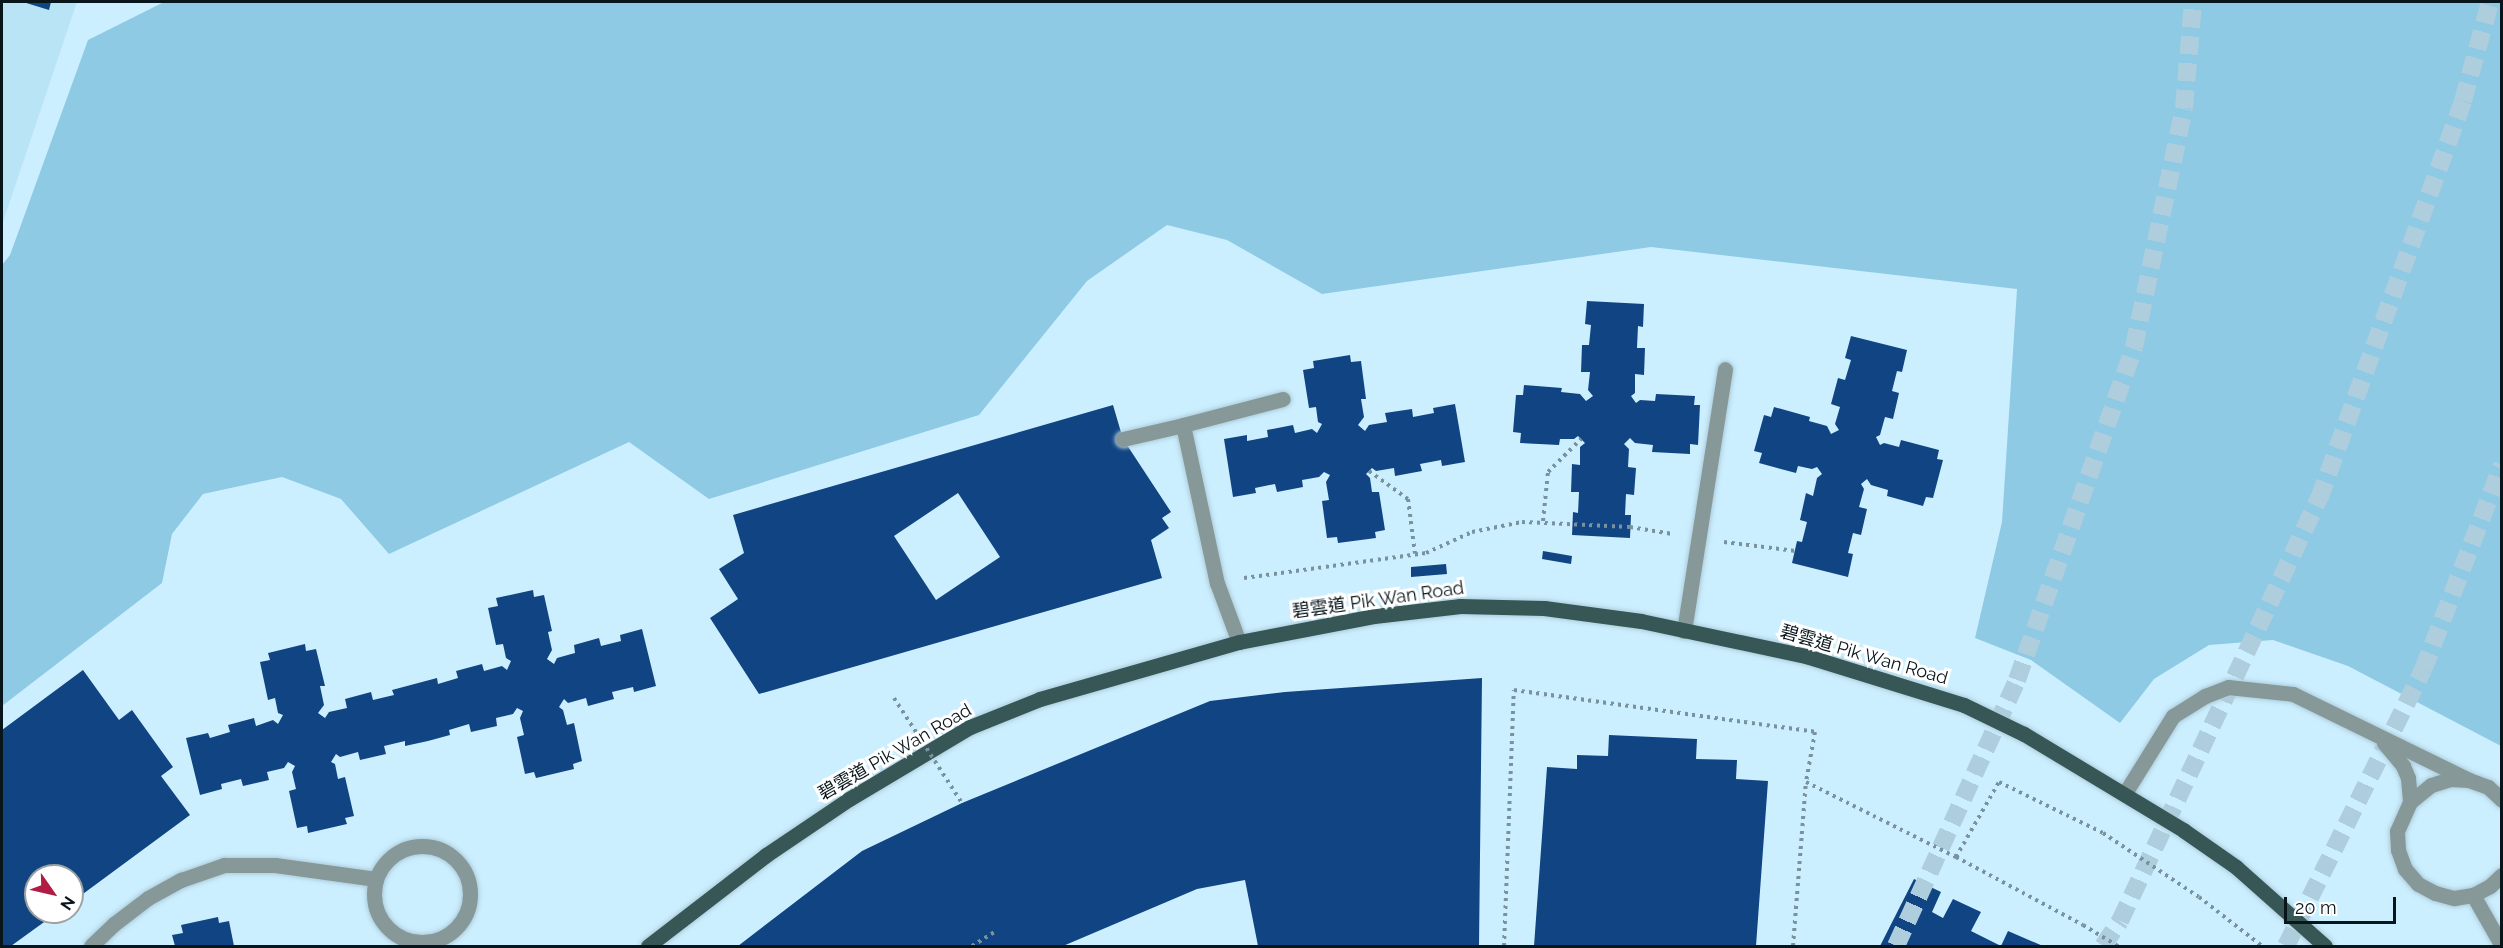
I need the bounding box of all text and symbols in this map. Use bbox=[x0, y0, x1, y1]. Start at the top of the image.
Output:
street label: 碧雲道 Pik Wan Road bbox=[1290, 577, 1466, 623]
street label: 碧雲道 Pik Wan Road bbox=[1777, 621, 1951, 689]
street label: 碧雲道 Pik Wan Road bbox=[814, 699, 976, 805]
north arrow bbox=[24, 864, 84, 924]
scale bar bbox=[2287, 885, 2400, 923]
text: N bbox=[56, 893, 79, 914]
text: 20 m bbox=[2295, 897, 2337, 918]

